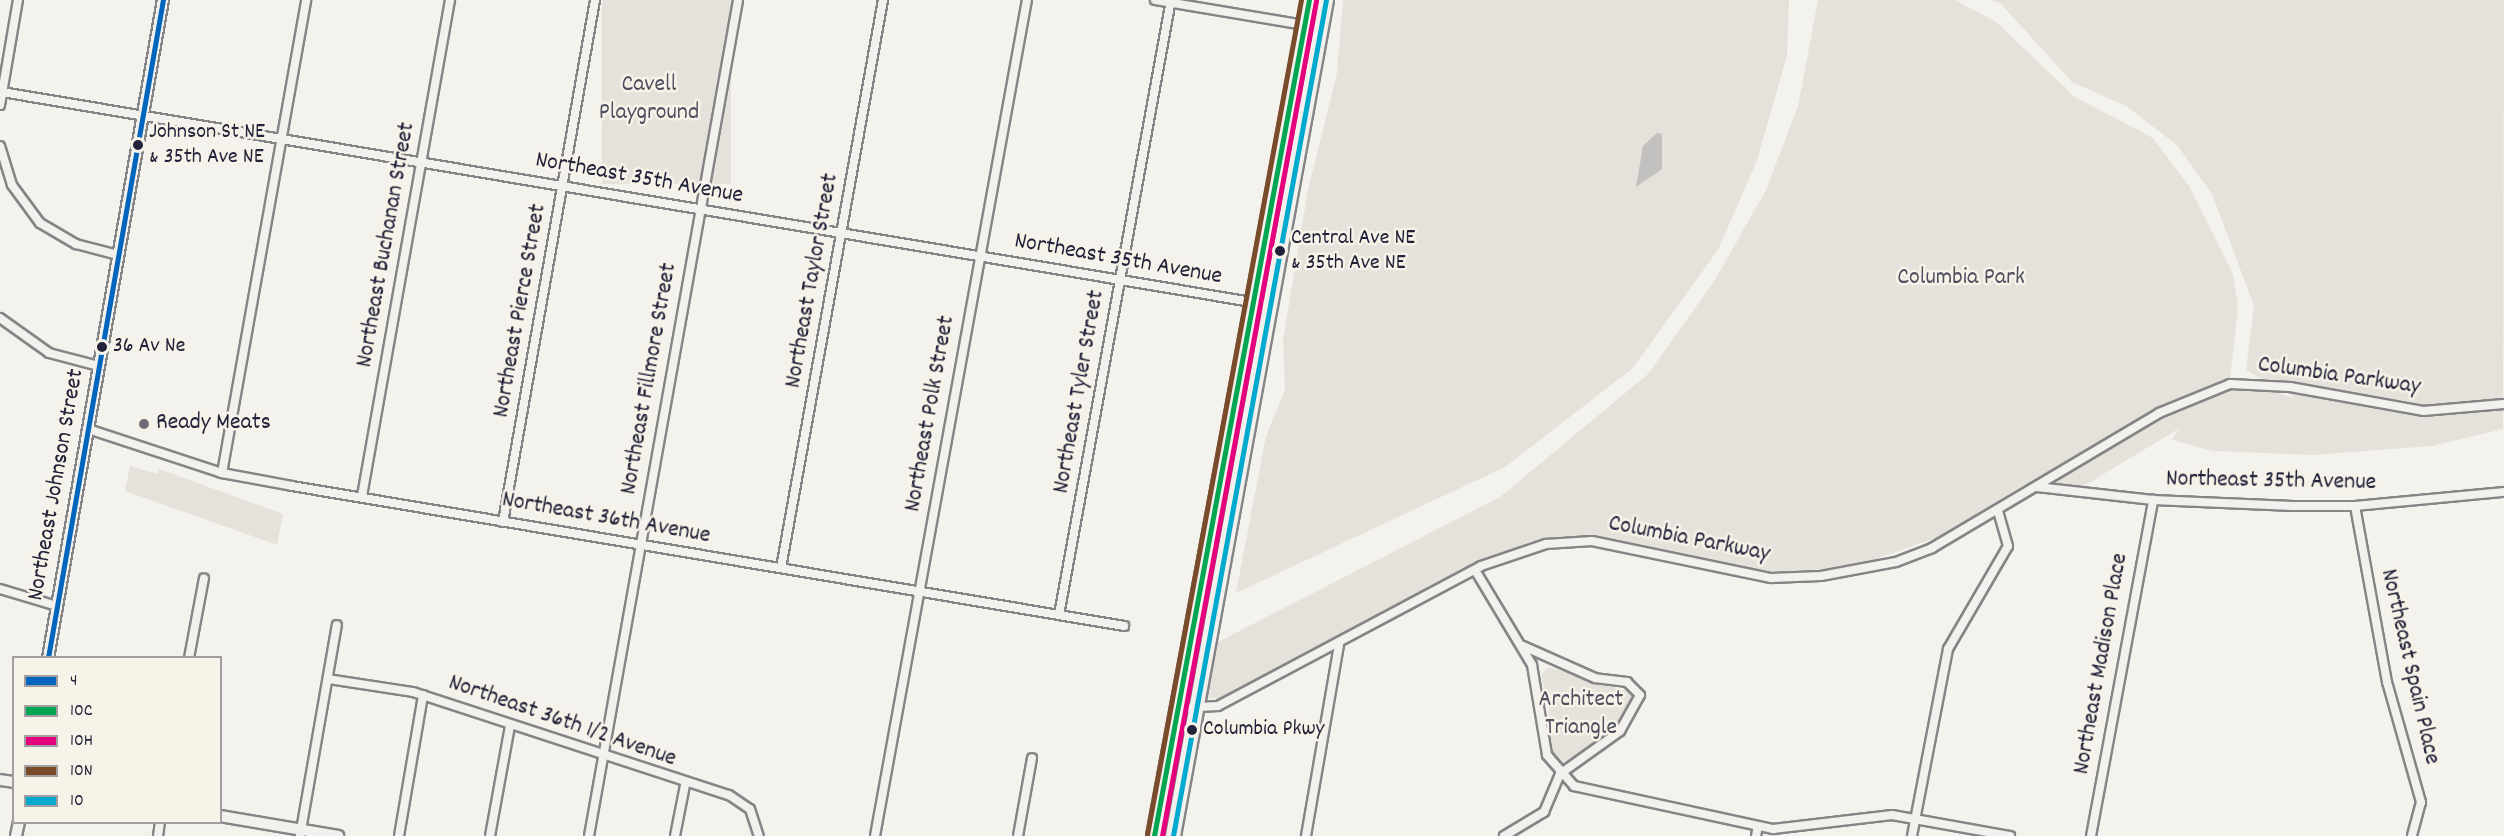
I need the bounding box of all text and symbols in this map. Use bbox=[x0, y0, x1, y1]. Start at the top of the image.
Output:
park label: Cavell Playground bbox=[599, 72, 699, 128]
place label: Johnson St NE & 35th Ave NE bbox=[149, 119, 265, 170]
street label: Northeast Buchanan Street bbox=[351, 120, 423, 370]
marker: Johnson St NE & 35th Ave NE bbox=[132, 139, 144, 151]
street label: Northeast 35th Avenue bbox=[533, 147, 745, 211]
street label: Northeast Taylor Street bbox=[780, 172, 846, 390]
street label: Northeast Pierce Street bbox=[488, 202, 554, 420]
place label: Central Ave NE & 35th Ave NE bbox=[1291, 225, 1415, 276]
street label: Northeast 35th Avenue bbox=[1012, 228, 1224, 292]
marker: Central Ave NE & 35th Ave NE bbox=[1274, 245, 1286, 257]
street label: Northeast Fillmore Street bbox=[615, 261, 685, 497]
park label: Columbia Park bbox=[1897, 265, 2025, 293]
street label: Northeast Tyler Street bbox=[1048, 288, 1112, 496]
street label: Northeast Polk Street bbox=[900, 314, 962, 514]
place label: 36 Av Ne bbox=[113, 334, 185, 360]
marker: 36 Av Ne bbox=[96, 341, 108, 353]
street label: Columbia Parkway bbox=[2256, 351, 2422, 403]
street label: Northeast Johnson Street bbox=[22, 367, 92, 603]
place label: Ready Meats bbox=[156, 410, 271, 438]
marker: Ready Meats bbox=[137, 417, 151, 431]
street label: Northeast 35th Avenue bbox=[2166, 466, 2376, 498]
street label: Northeast 36th Avenue bbox=[500, 487, 712, 551]
street label: Columbia Parkway bbox=[1606, 510, 1772, 570]
street label: Northeast Madison Place bbox=[2068, 551, 2136, 777]
street label: Northeast Spain Place bbox=[2373, 567, 2445, 767]
legend bbox=[12, 656, 222, 824]
text: 4 bbox=[70, 669, 77, 694]
street label: Northeast 36th 1/2 Avenue bbox=[444, 669, 680, 775]
park label: Architect Triangle bbox=[1539, 687, 1623, 743]
text: 10C bbox=[70, 699, 93, 724]
place label: Columbia Pkwy bbox=[1203, 717, 1324, 743]
marker: Columbia Pkwy bbox=[1186, 724, 1198, 736]
text: 10H bbox=[70, 729, 93, 754]
text: 10N bbox=[70, 759, 93, 784]
text: 10 bbox=[70, 789, 84, 814]

